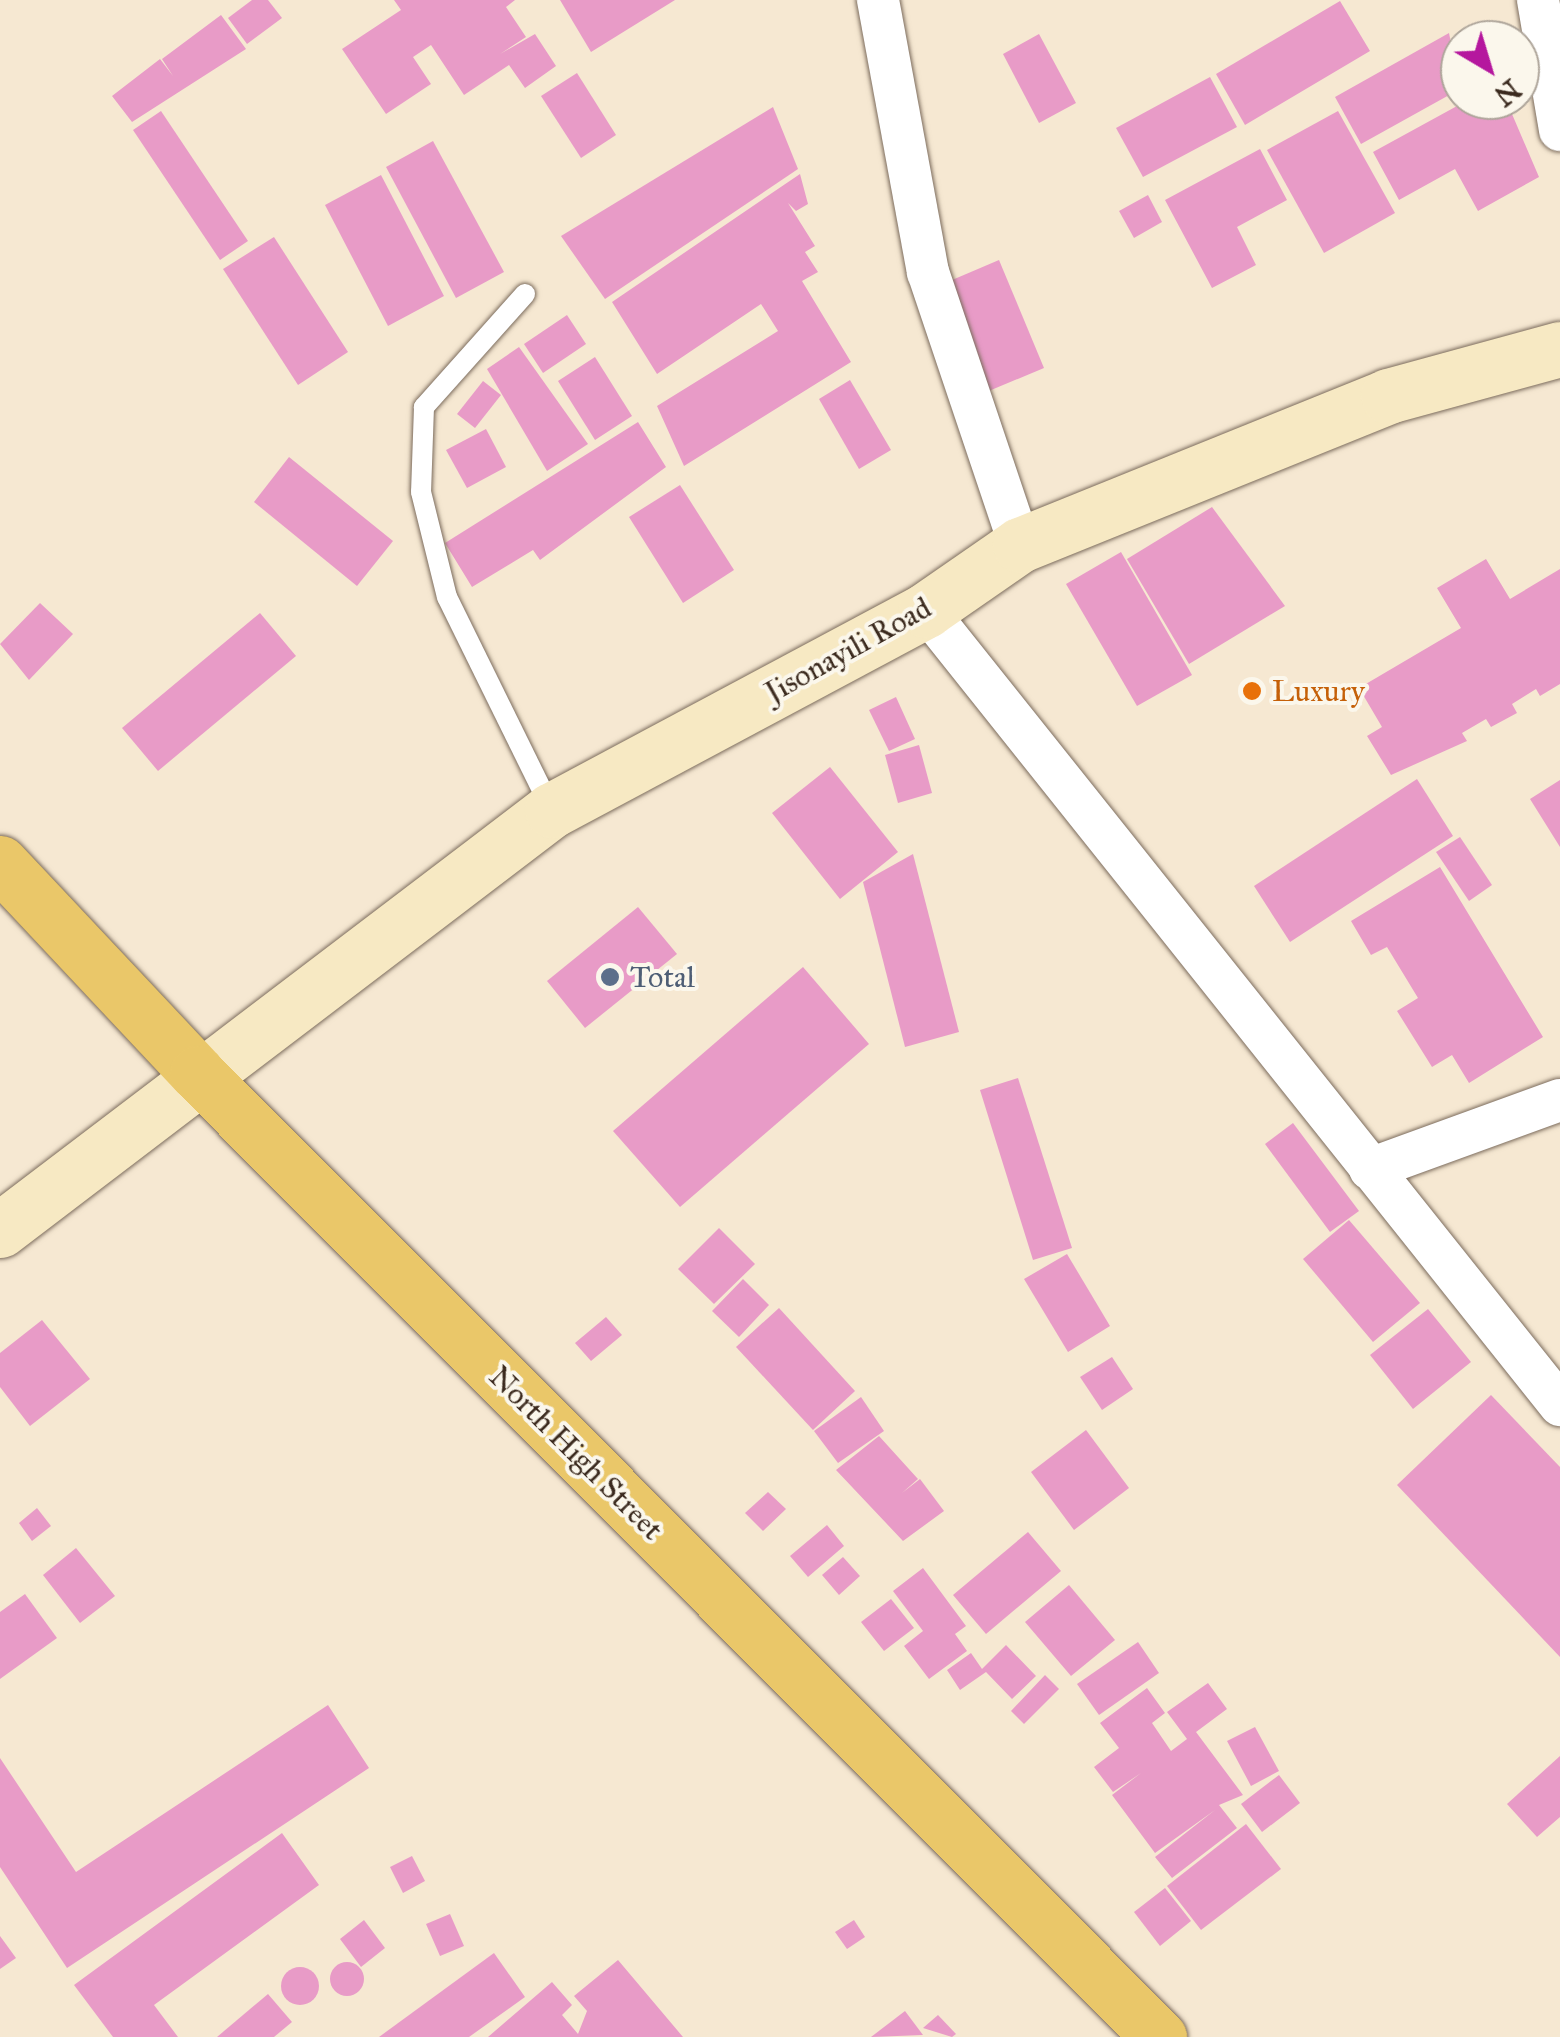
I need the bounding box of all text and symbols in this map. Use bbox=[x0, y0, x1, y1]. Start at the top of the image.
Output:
north arrow bbox=[1440, 20, 1540, 120]
text: N bbox=[1487, 71, 1528, 114]
street label: Jisonayili Road bbox=[759, 590, 937, 710]
place label: Luxury bbox=[1272, 673, 1365, 709]
marker: Luxury bbox=[1241, 680, 1263, 702]
place label: Total bbox=[630, 959, 695, 995]
marker: Total bbox=[599, 966, 621, 988]
street label: North High Street bbox=[482, 1359, 670, 1547]

